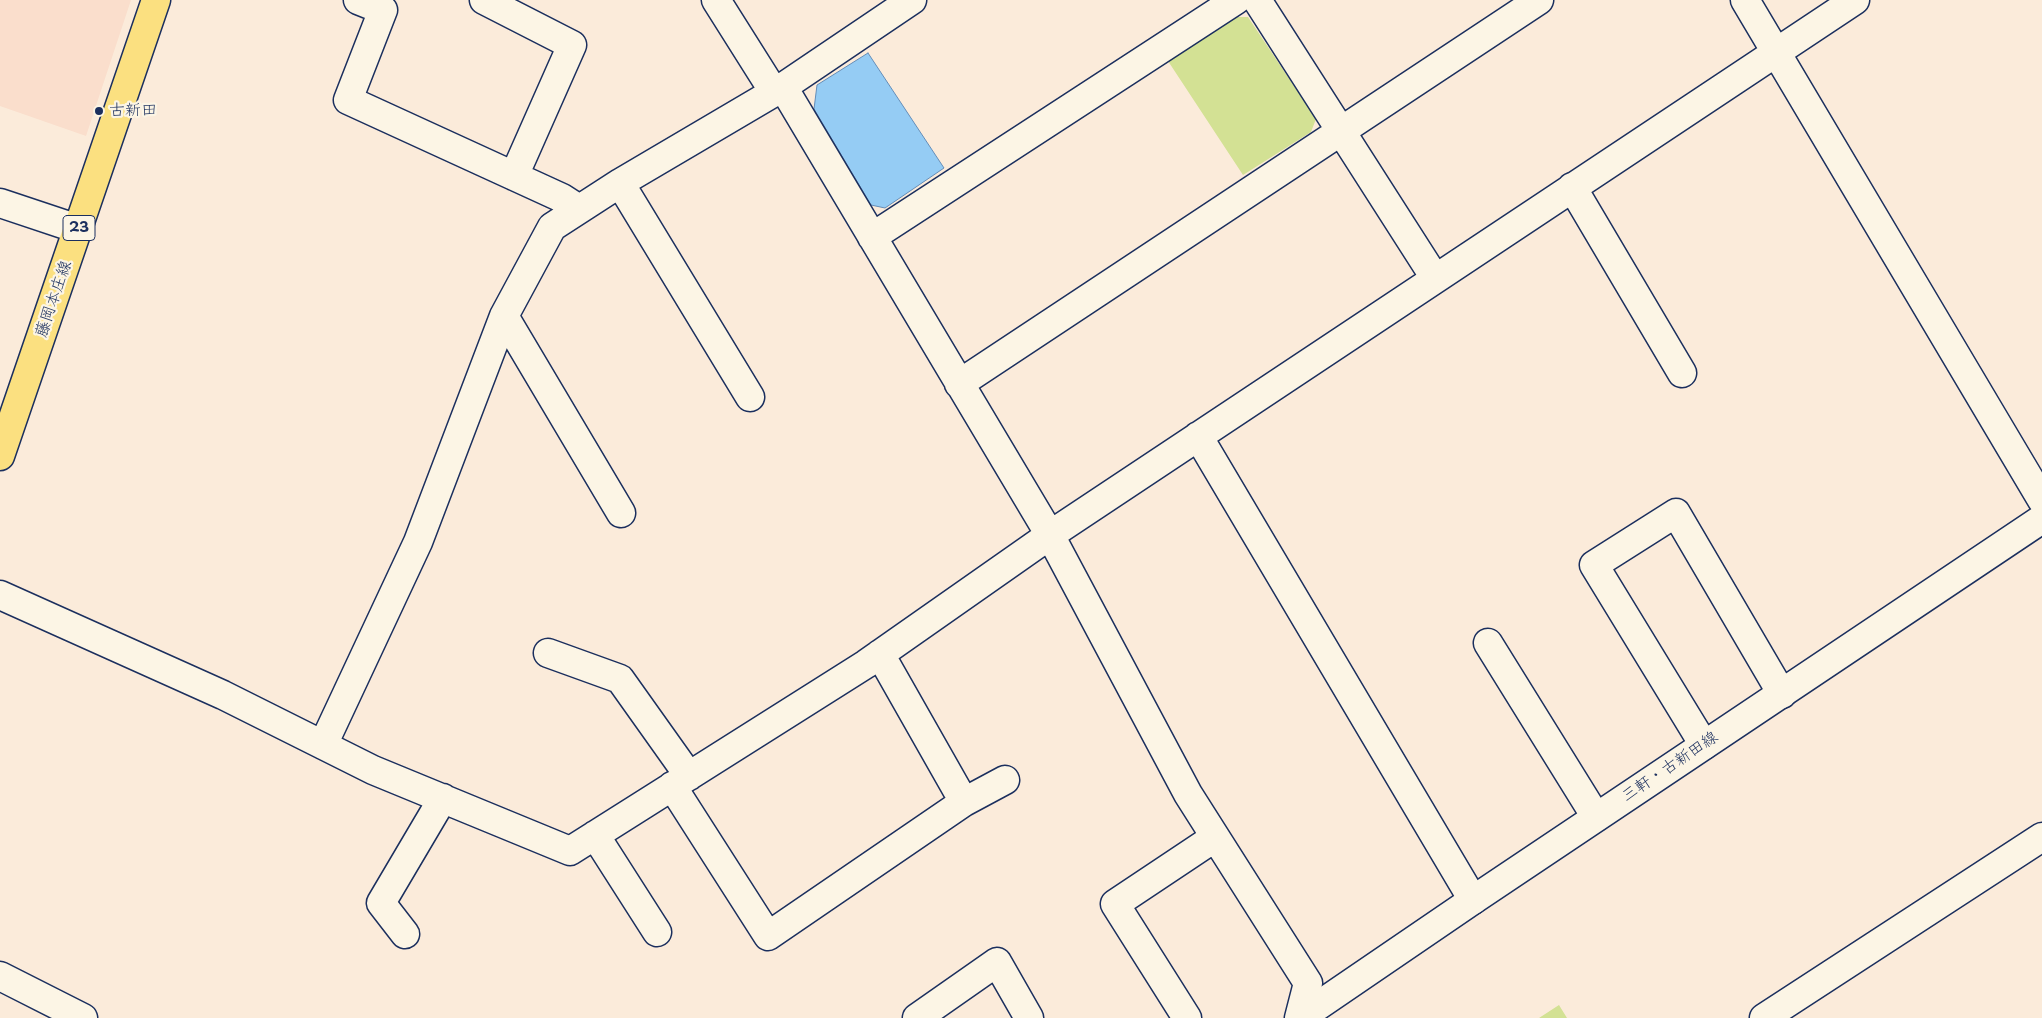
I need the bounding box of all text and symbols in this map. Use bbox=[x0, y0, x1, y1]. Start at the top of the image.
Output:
place label: 古新田 bbox=[109, 101, 157, 121]
marker: 古新田 bbox=[93, 105, 105, 117]
road number: 23 bbox=[63, 216, 95, 240]
street label: 藤岡本庄線 bbox=[32, 258, 76, 340]
street label: 三軒・古新田線 bbox=[1618, 728, 1722, 806]

